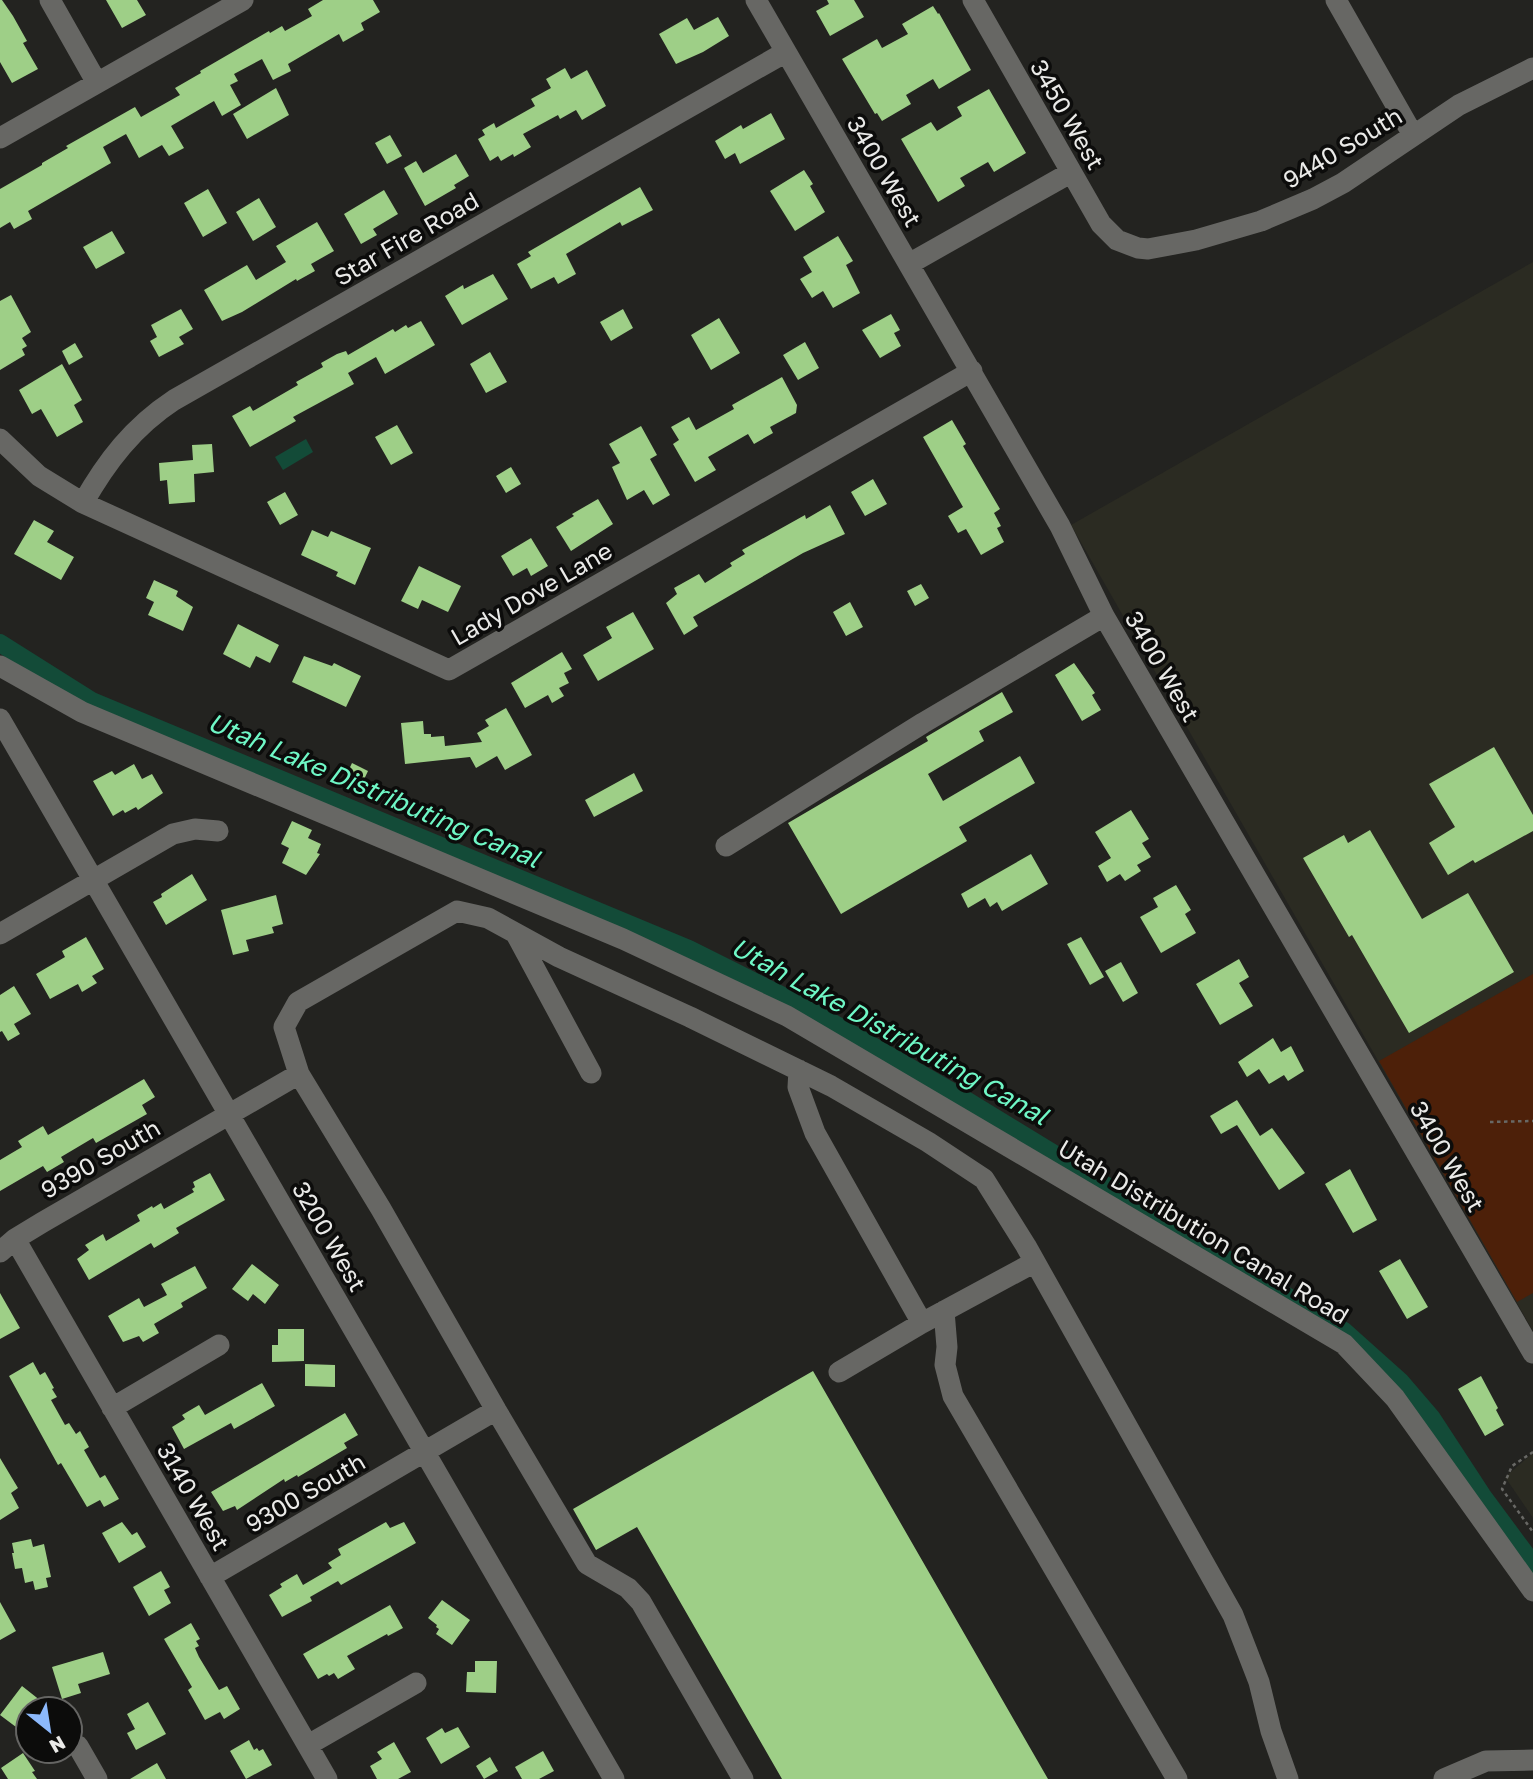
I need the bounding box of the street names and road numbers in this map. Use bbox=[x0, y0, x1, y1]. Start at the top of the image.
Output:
street label: 3450 West bbox=[1025, 54, 1111, 174]
street label: 9440 South bbox=[1277, 100, 1407, 194]
street label: 3400 West bbox=[842, 111, 928, 231]
street label: Star Fire Road bbox=[329, 185, 483, 291]
street label: Lady Dove Lane bbox=[445, 535, 617, 651]
street label: 3400 West bbox=[1120, 606, 1206, 726]
street label: 3400 West bbox=[1405, 1096, 1491, 1216]
street label: 9390 South bbox=[35, 1112, 165, 1204]
street label: Utah Distribution Canal Road bbox=[1053, 1133, 1355, 1329]
street label: 3200 West bbox=[287, 1176, 373, 1296]
street label: 3140 West bbox=[152, 1437, 236, 1555]
street label: 9300 South bbox=[240, 1446, 370, 1538]

